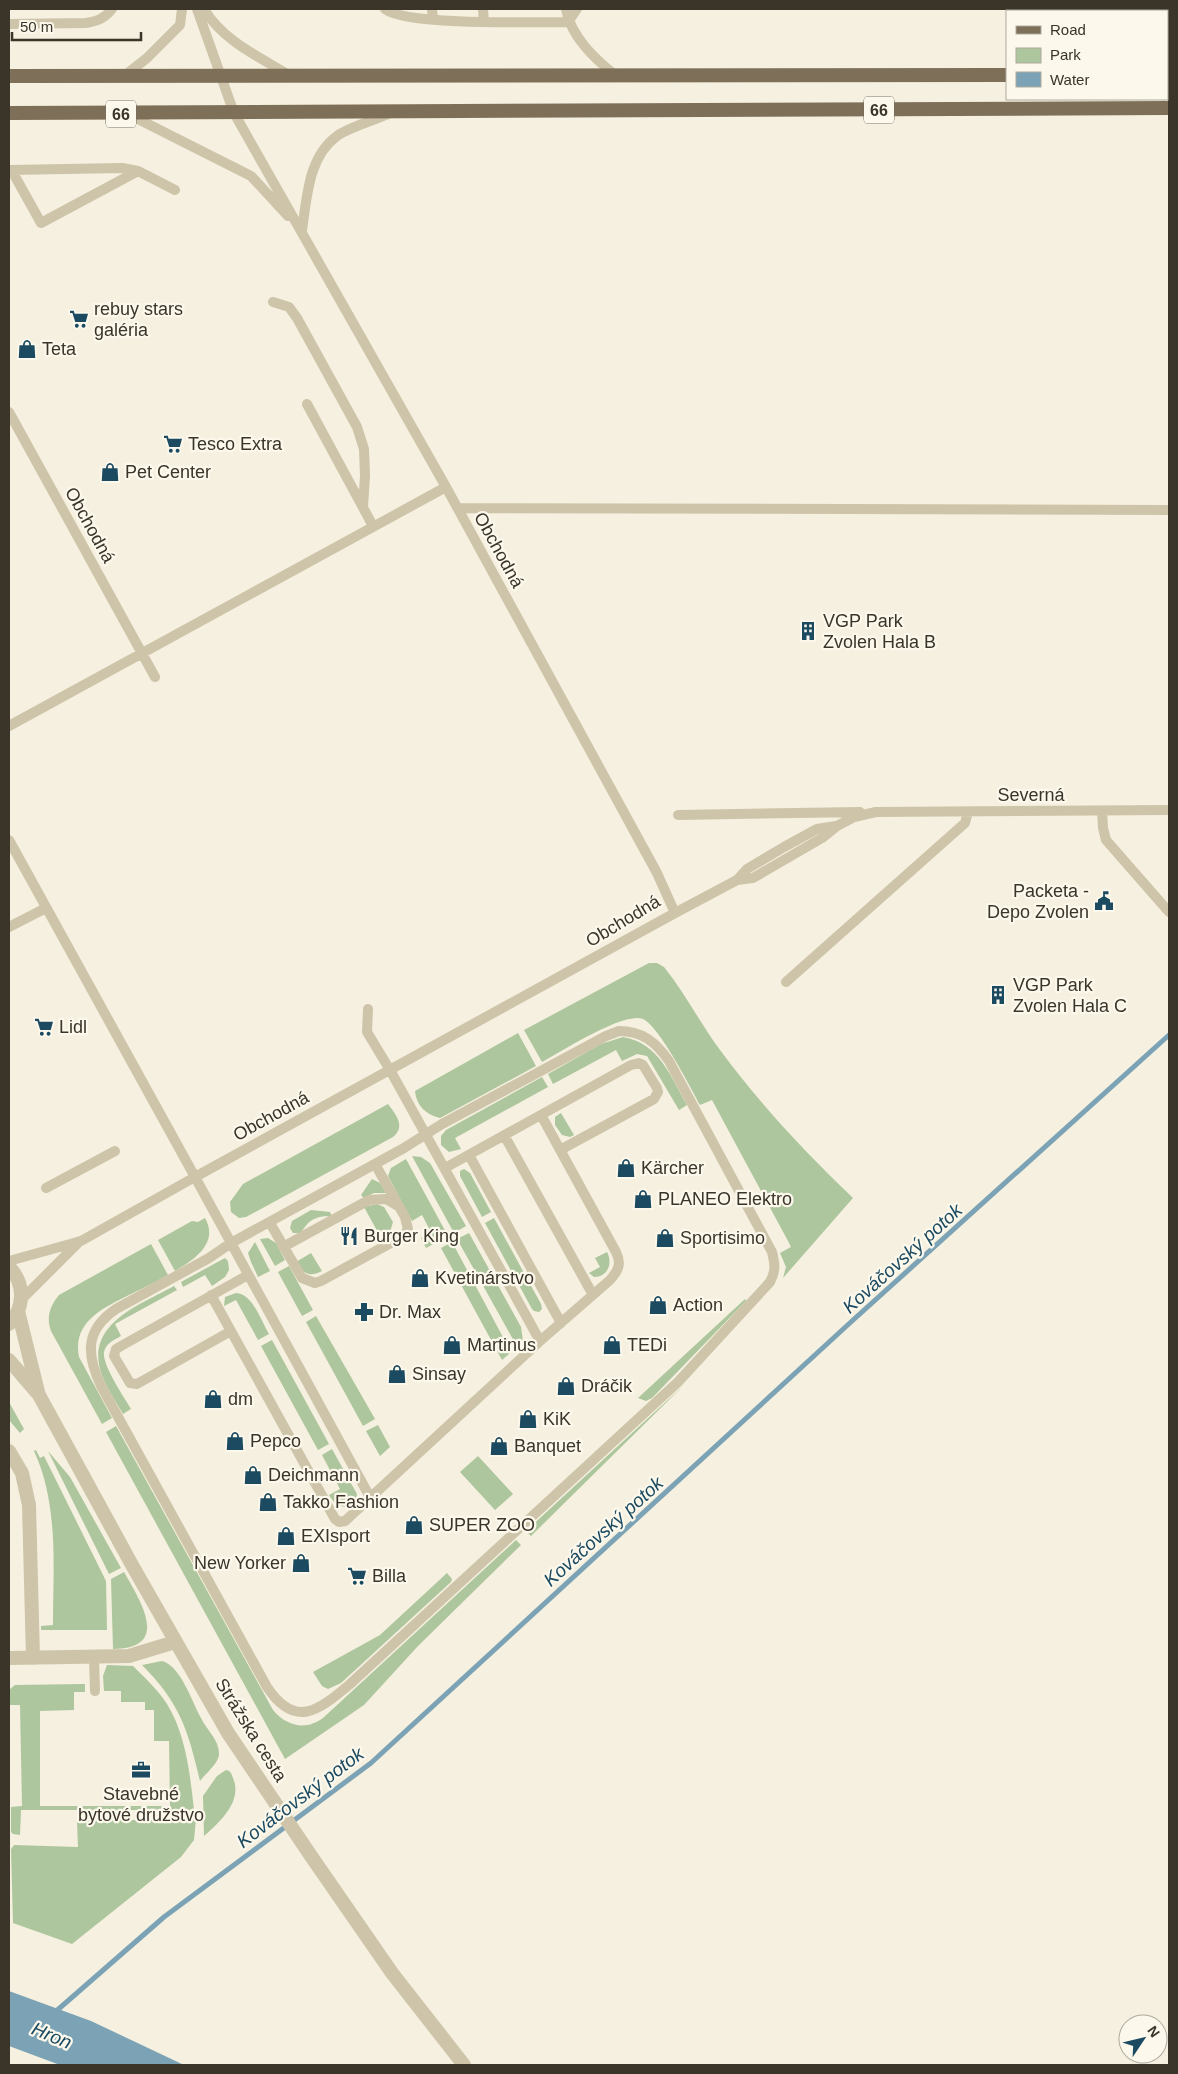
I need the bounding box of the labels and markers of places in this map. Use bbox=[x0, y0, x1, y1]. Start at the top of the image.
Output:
place label: rebuy stars galéria bbox=[94, 299, 183, 340]
supermarket icon: rebuy stars galéria bbox=[68, 308, 90, 330]
shop icon: Teta bbox=[16, 338, 38, 360]
place label: Teta bbox=[42, 339, 77, 359]
supermarket icon: Tesco Extra bbox=[162, 433, 184, 455]
place label: Tesco Extra bbox=[188, 434, 283, 454]
shop icon: Pet Center bbox=[99, 461, 121, 483]
place label: Pet Center bbox=[125, 462, 211, 482]
place label: VGP Park Zvolen Hala B bbox=[823, 611, 936, 652]
building icon: VGP Park Zvolen Hala B bbox=[797, 620, 819, 642]
place label: Packeta - Depo Zvolen bbox=[987, 881, 1089, 922]
public building icon: Packeta - Depo Zvolen bbox=[1093, 890, 1115, 912]
place label: VGP Park Zvolen Hala C bbox=[1013, 975, 1127, 1016]
building icon: VGP Park Zvolen Hala C bbox=[987, 984, 1009, 1006]
supermarket icon: Lidl bbox=[33, 1016, 55, 1038]
place label: Lidl bbox=[59, 1017, 87, 1037]
shop icon: Kärcher bbox=[615, 1157, 637, 1179]
place label: Kärcher bbox=[641, 1158, 704, 1178]
shop icon: PLANEO Elektro bbox=[632, 1188, 654, 1210]
place label: PLANEO Elektro bbox=[658, 1189, 792, 1209]
restaurant icon: Burger King bbox=[338, 1225, 360, 1247]
place label: Burger King bbox=[364, 1226, 459, 1246]
shop icon: Sportisimo bbox=[654, 1227, 676, 1249]
place label: Sportisimo bbox=[680, 1228, 765, 1248]
shop icon: Kvetinárstvo bbox=[409, 1267, 431, 1289]
place label: Kvetinárstvo bbox=[435, 1268, 534, 1288]
shop icon: Action bbox=[647, 1294, 669, 1316]
place label: Action bbox=[673, 1295, 723, 1315]
pharmacy icon: Dr. Max bbox=[353, 1301, 375, 1323]
place label: Dr. Max bbox=[379, 1302, 441, 1322]
shop icon: Martinus bbox=[441, 1334, 463, 1356]
shop icon: TEDi bbox=[601, 1334, 623, 1356]
place label: Martinus bbox=[467, 1335, 536, 1355]
place label: TEDi bbox=[627, 1335, 667, 1355]
shop icon: Sinsay bbox=[386, 1363, 408, 1385]
place label: Sinsay bbox=[412, 1364, 466, 1384]
shop icon: Dráčik bbox=[555, 1375, 577, 1397]
place label: Dráčik bbox=[581, 1376, 633, 1396]
shop icon: dm bbox=[202, 1388, 224, 1410]
place label: dm bbox=[228, 1389, 253, 1409]
shop icon: KiK bbox=[517, 1408, 539, 1430]
place label: KiK bbox=[543, 1409, 571, 1429]
shop icon: Pepco bbox=[224, 1430, 246, 1452]
place label: Pepco bbox=[250, 1431, 301, 1451]
shop icon: Banquet bbox=[488, 1435, 510, 1457]
place label: Banquet bbox=[514, 1436, 581, 1456]
shop icon: Deichmann bbox=[242, 1464, 264, 1486]
place label: Deichmann bbox=[268, 1465, 359, 1485]
shop icon: Takko Fashion bbox=[257, 1491, 279, 1513]
place label: Takko Fashion bbox=[283, 1492, 399, 1512]
shop icon: SUPER ZOO bbox=[403, 1514, 425, 1536]
place label: SUPER ZOO bbox=[429, 1515, 535, 1535]
shop icon: EXIsport bbox=[275, 1525, 297, 1547]
place label: EXIsport bbox=[301, 1526, 370, 1546]
shop icon: New Yorker bbox=[290, 1552, 312, 1574]
place label: New Yorker bbox=[194, 1553, 286, 1573]
supermarket icon: Billa bbox=[346, 1565, 368, 1587]
place label: Billa bbox=[372, 1566, 407, 1586]
office icon: Stavebné bytové družstvo bbox=[130, 1759, 152, 1781]
place label: Stavebné bytové družstvo bbox=[78, 1784, 204, 1825]

